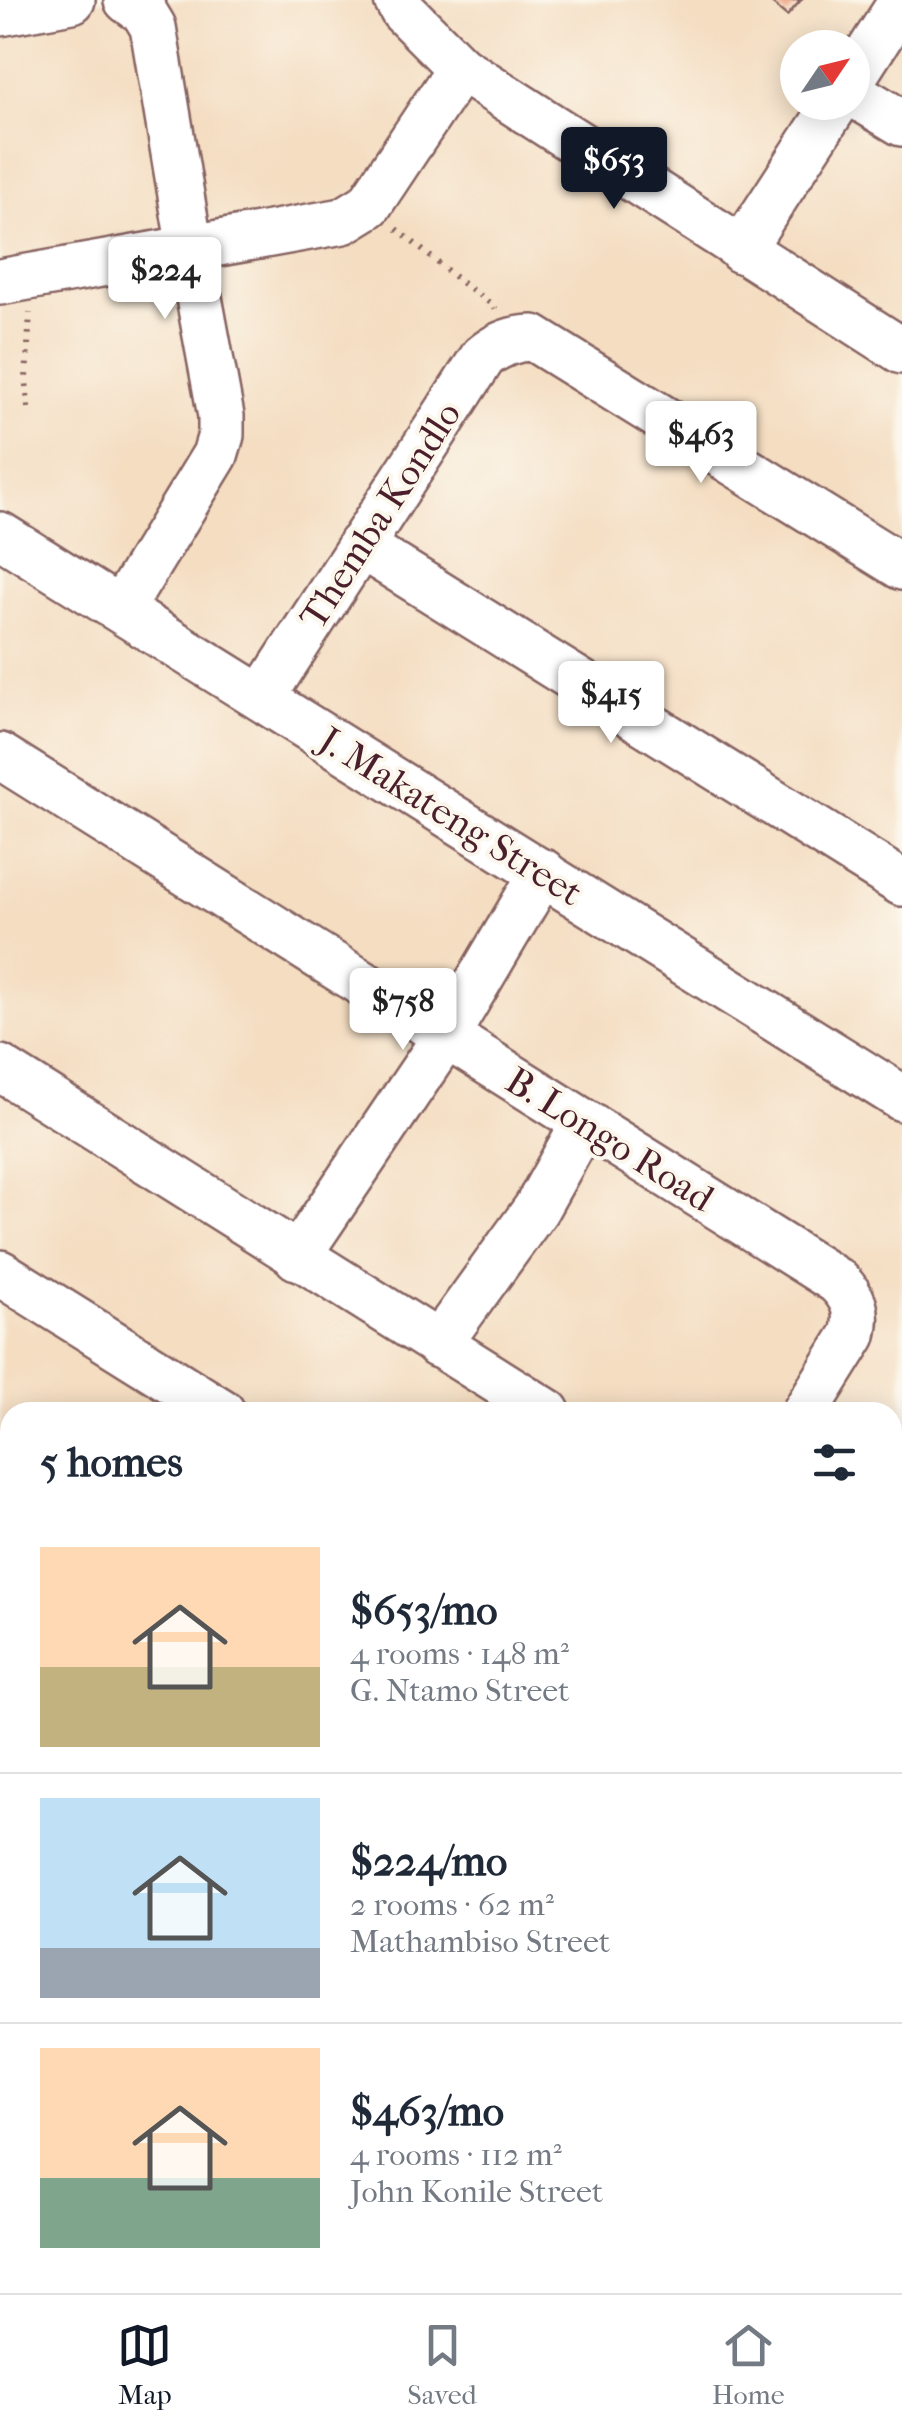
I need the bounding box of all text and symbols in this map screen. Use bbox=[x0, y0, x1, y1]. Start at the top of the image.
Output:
north arrow bbox=[780, 30, 870, 120]
map controls bbox=[780, 30, 870, 120]
pin: $653 bbox=[555, 127, 673, 212]
text: $653 bbox=[583, 141, 645, 178]
pin: $224 bbox=[106, 237, 224, 322]
text: $224 bbox=[130, 251, 200, 288]
street label: Themba Kondlo bbox=[290, 393, 470, 637]
pin: $463 bbox=[642, 401, 760, 486]
text: $463 bbox=[668, 415, 734, 452]
pin: $415 bbox=[552, 661, 670, 746]
text: $415 bbox=[580, 675, 642, 712]
street label: J. Makateng Street bbox=[308, 716, 591, 916]
pin: $758 bbox=[344, 968, 462, 1053]
text: $758 bbox=[372, 982, 434, 1019]
street label: B. Longo Road bbox=[498, 1058, 722, 1221]
icon: filters bbox=[807, 1435, 862, 1490]
text: 5 homes bbox=[40, 1438, 183, 1487]
text: $653/mo bbox=[350, 1586, 498, 1635]
icon: home bbox=[120, 1587, 240, 1707]
text: 4 rooms · 148 m² bbox=[350, 1635, 569, 1672]
text: G. Ntamo Street bbox=[350, 1672, 570, 1709]
text: $224/mo bbox=[350, 1837, 507, 1886]
icon: home bbox=[120, 1838, 240, 1958]
text: 2 rooms · 62 m² bbox=[350, 1886, 554, 1923]
text: Mathambiso Street bbox=[350, 1923, 610, 1960]
text: $463/mo bbox=[350, 2087, 504, 2136]
icon: home bbox=[120, 2088, 240, 2208]
text: 4 rooms · 112 m² bbox=[350, 2136, 562, 2173]
text: John Konile Street bbox=[350, 2173, 603, 2210]
tab: Map bbox=[117, 2318, 172, 2411]
tab: Saved bbox=[407, 2318, 477, 2411]
tab: Home bbox=[712, 2318, 785, 2411]

